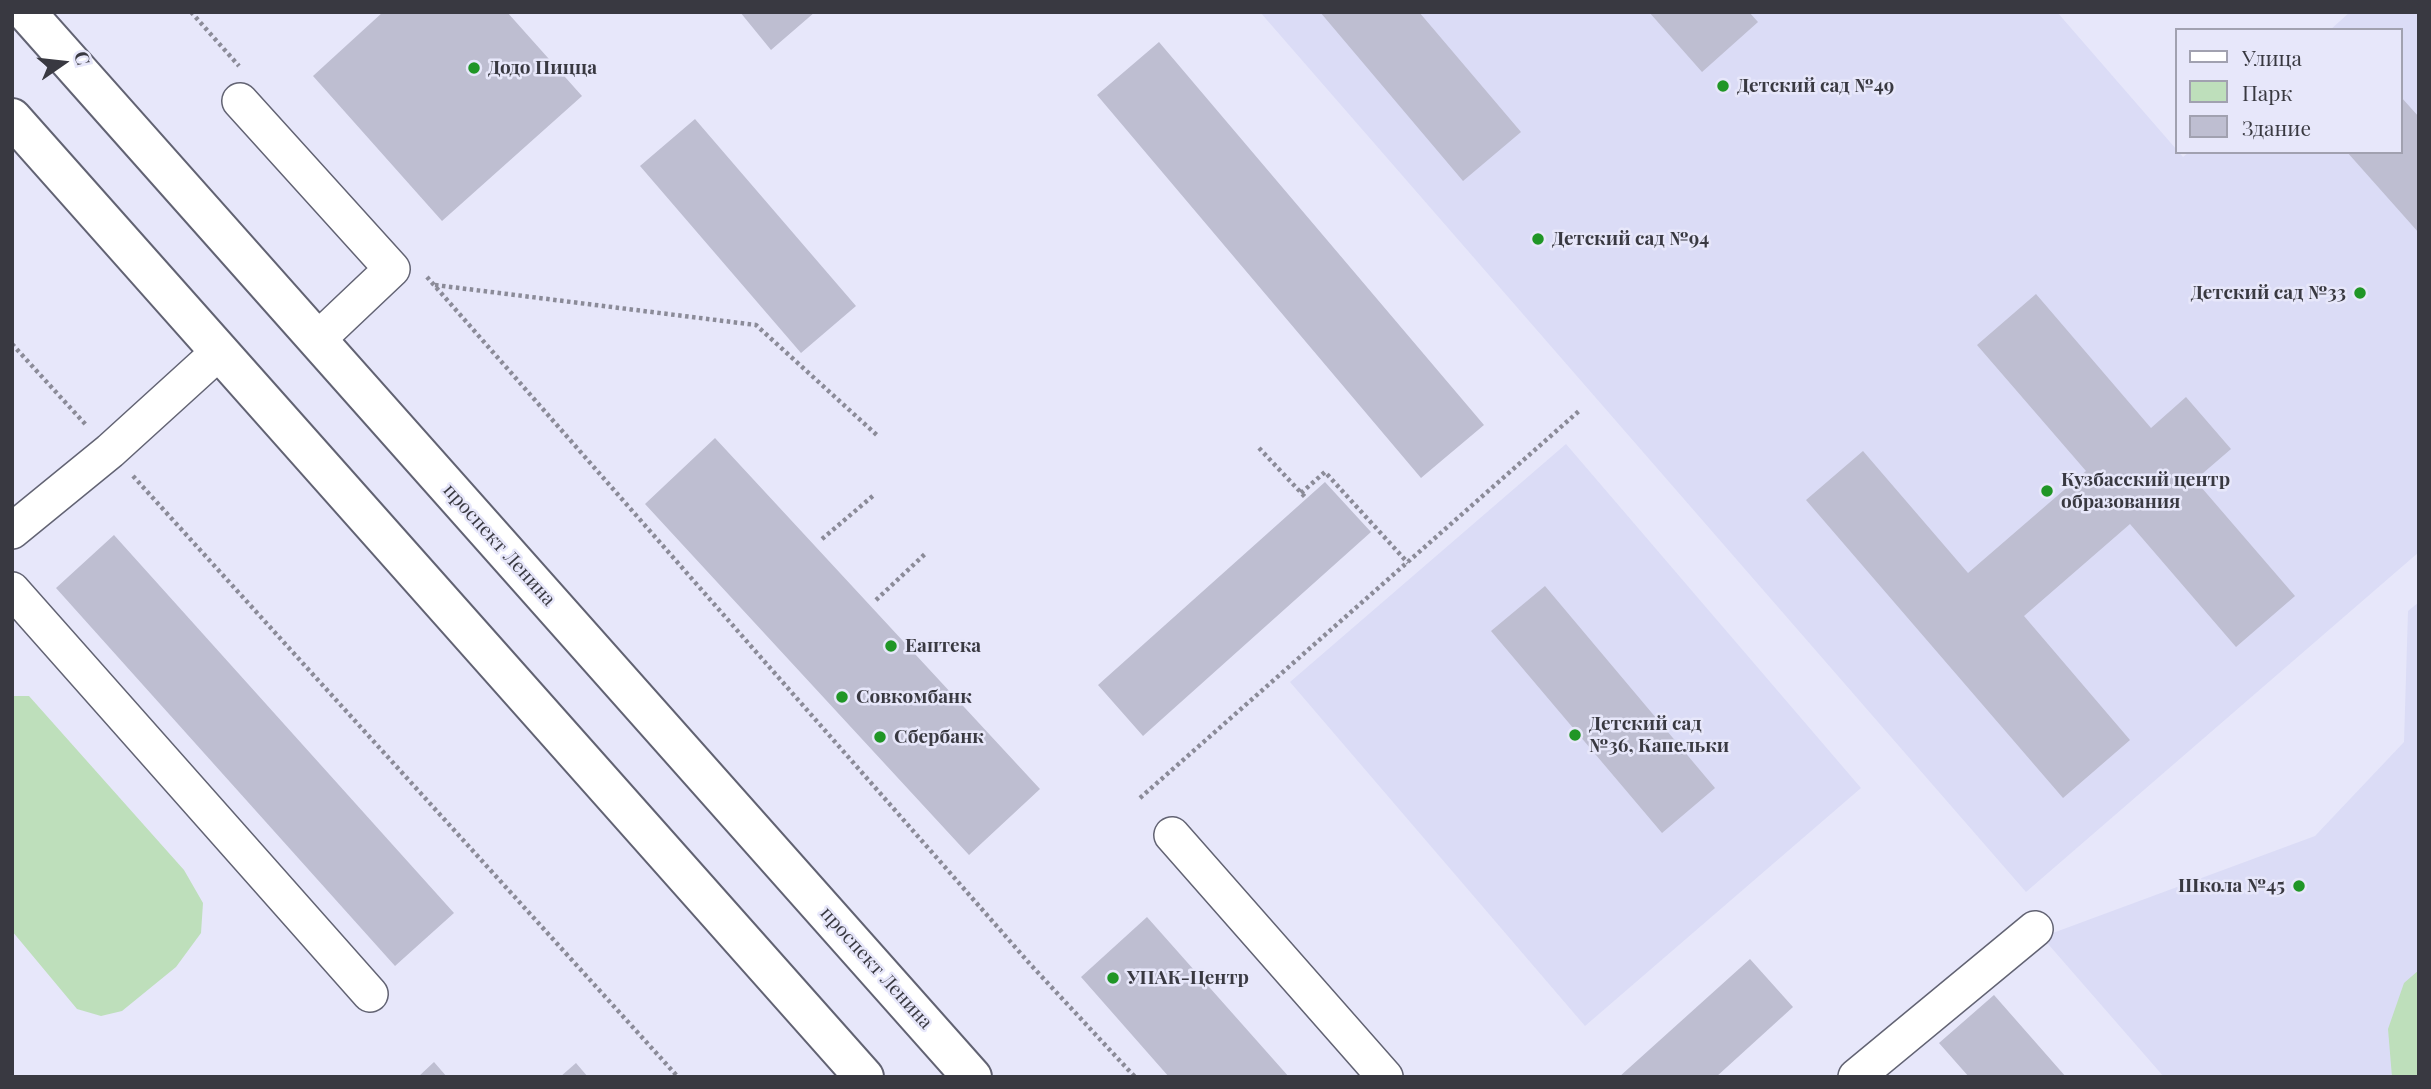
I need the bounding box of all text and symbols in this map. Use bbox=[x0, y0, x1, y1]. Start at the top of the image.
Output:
north arrow bbox=[28, 28, 98, 98]
legend bbox=[2176, 28, 2403, 154]
text: Улица bbox=[2242, 43, 2302, 71]
text: С bbox=[69, 48, 98, 68]
place label: Додо Пицца bbox=[488, 57, 597, 79]
marker: Додо Пицца bbox=[466, 60, 482, 76]
place label: Детский сад №49 bbox=[1737, 75, 1894, 97]
marker: Детский сад №49 bbox=[1715, 78, 1731, 94]
text: Парк bbox=[2242, 78, 2292, 106]
text: Здание bbox=[2242, 113, 2311, 141]
place label: Детский сад №94 bbox=[1552, 228, 1709, 250]
marker: Детский сад №94 bbox=[1530, 231, 1546, 247]
place label: Детский сад №33 bbox=[2191, 282, 2346, 304]
marker: Детский сад №33 bbox=[2352, 285, 2368, 301]
place label: Кузбасский центр образования bbox=[2061, 469, 2230, 513]
street label: проспект Ленина bbox=[438, 479, 560, 611]
marker: Кузбасский центр образования bbox=[2039, 483, 2055, 499]
place label: Еаптека bbox=[905, 635, 981, 657]
marker: Еаптека bbox=[883, 638, 899, 654]
place label: Совкомбанк bbox=[856, 686, 972, 708]
marker: Совкомбанк bbox=[834, 689, 850, 705]
place label: Детский сад №36, Капельки bbox=[1589, 713, 1729, 757]
place label: Сбербанк bbox=[894, 726, 984, 748]
marker: Детский сад №36, Капельки bbox=[1567, 727, 1583, 743]
marker: Сбербанк bbox=[872, 729, 888, 745]
place label: Школа №45 bbox=[2178, 875, 2285, 897]
marker: Школа №45 bbox=[2291, 878, 2307, 894]
street label: проспект Ленина bbox=[815, 902, 937, 1034]
place label: УПАК-Центр bbox=[1127, 967, 1249, 989]
marker: УПАК-Центр bbox=[1105, 970, 1121, 986]

